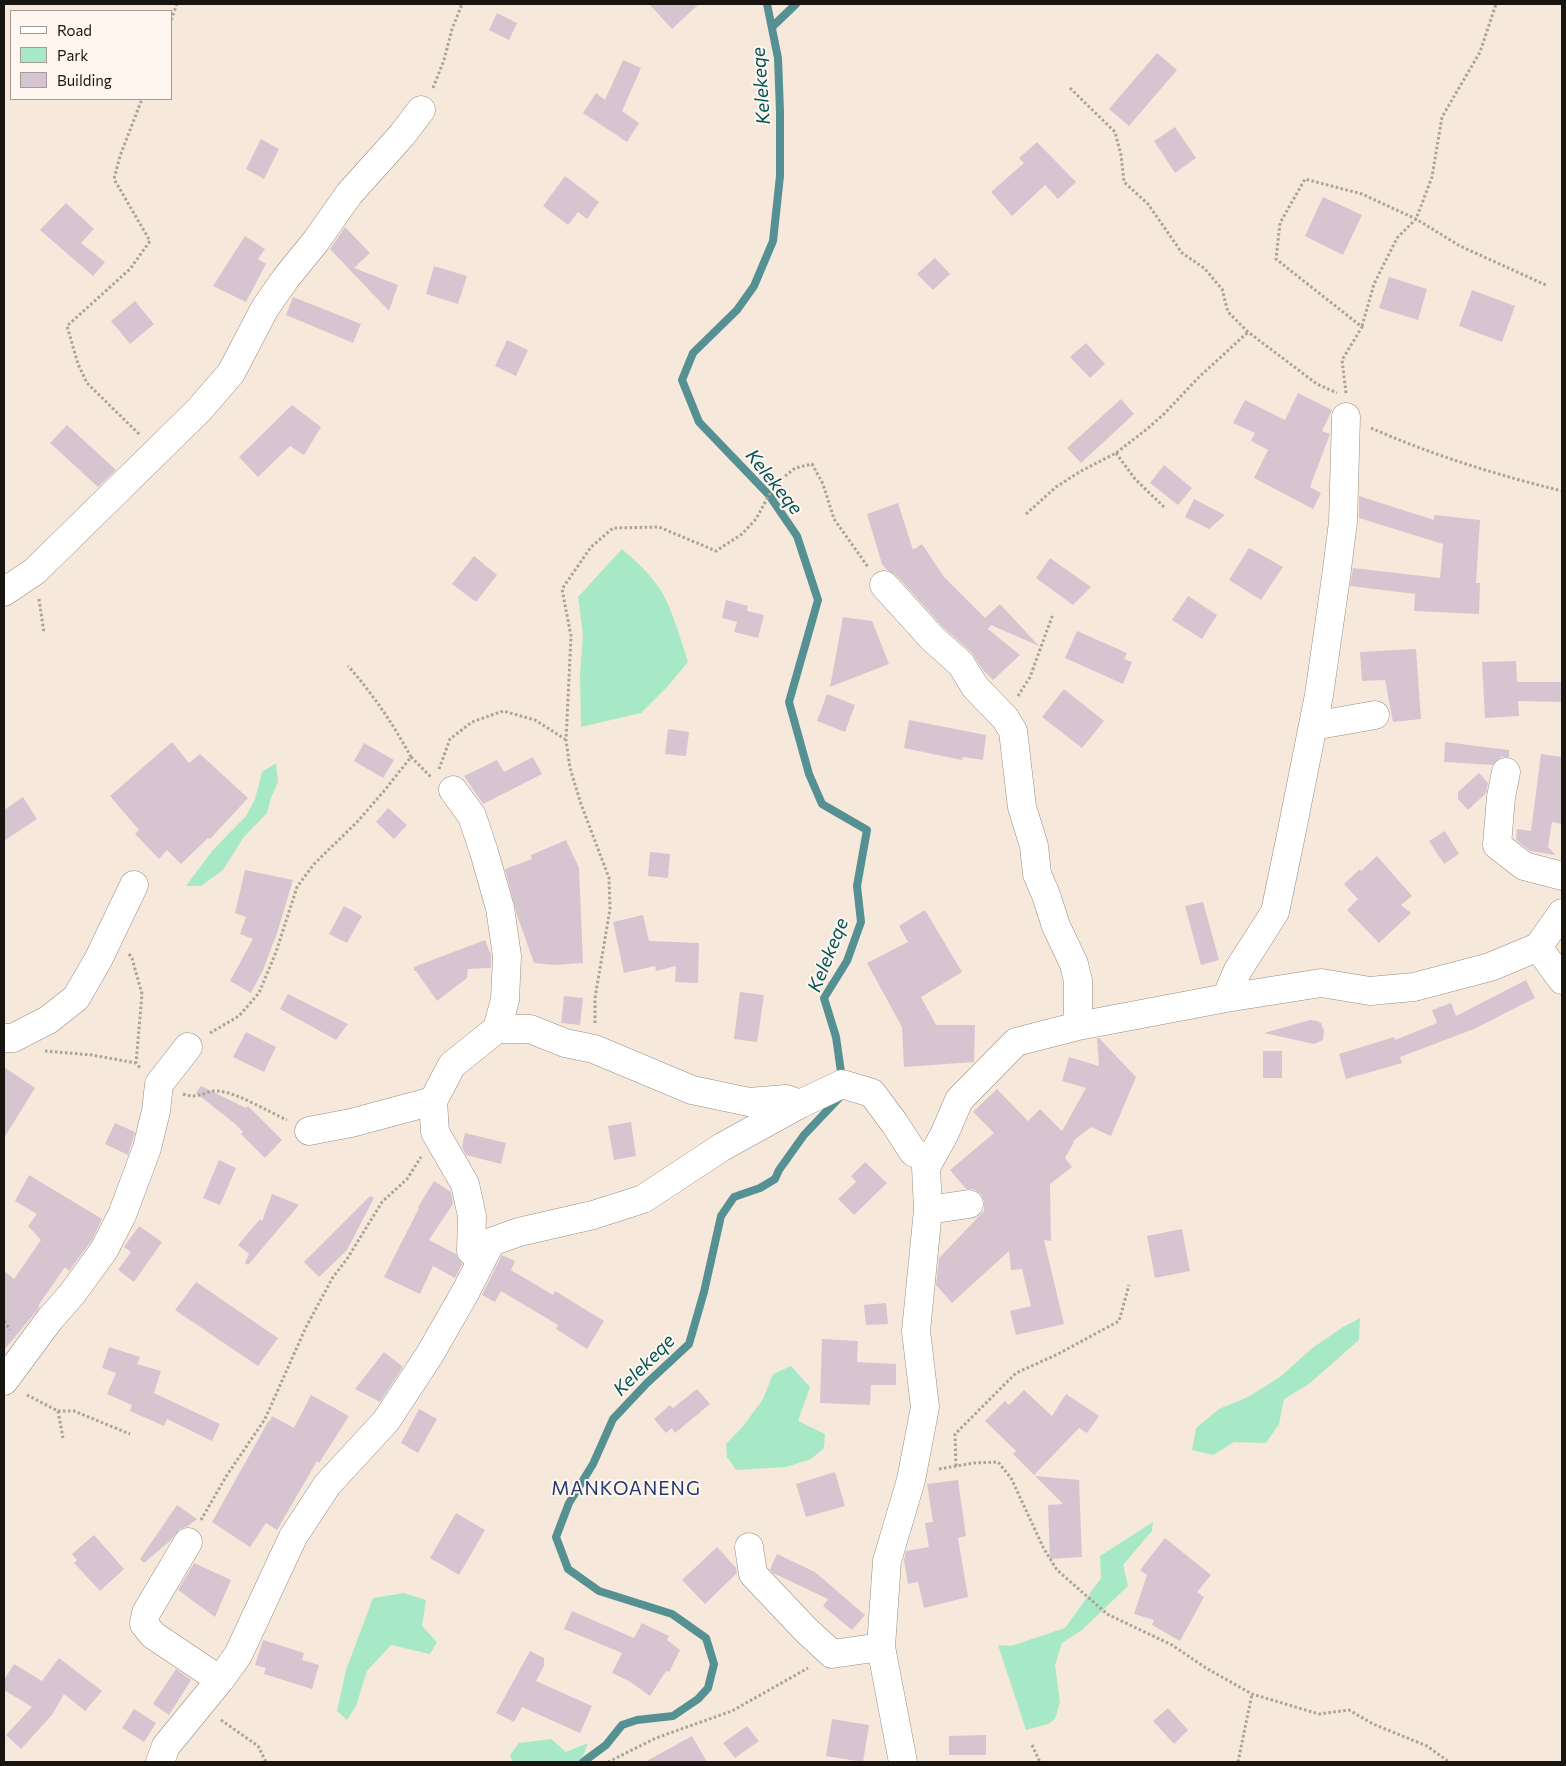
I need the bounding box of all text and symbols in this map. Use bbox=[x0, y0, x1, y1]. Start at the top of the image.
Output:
legend bbox=[10, 10, 172, 100]
text: Road bbox=[57, 21, 92, 39]
text: Park bbox=[57, 46, 88, 64]
water label: Kelekeqe bbox=[747, 46, 775, 126]
text: Building bbox=[57, 71, 112, 89]
water label: Kelekeqe bbox=[741, 445, 807, 519]
water label: Kelekeqe bbox=[803, 915, 853, 995]
water label: Kelekeqe bbox=[608, 1329, 680, 1401]
district label: MANKOANENG bbox=[550, 1478, 702, 1500]

